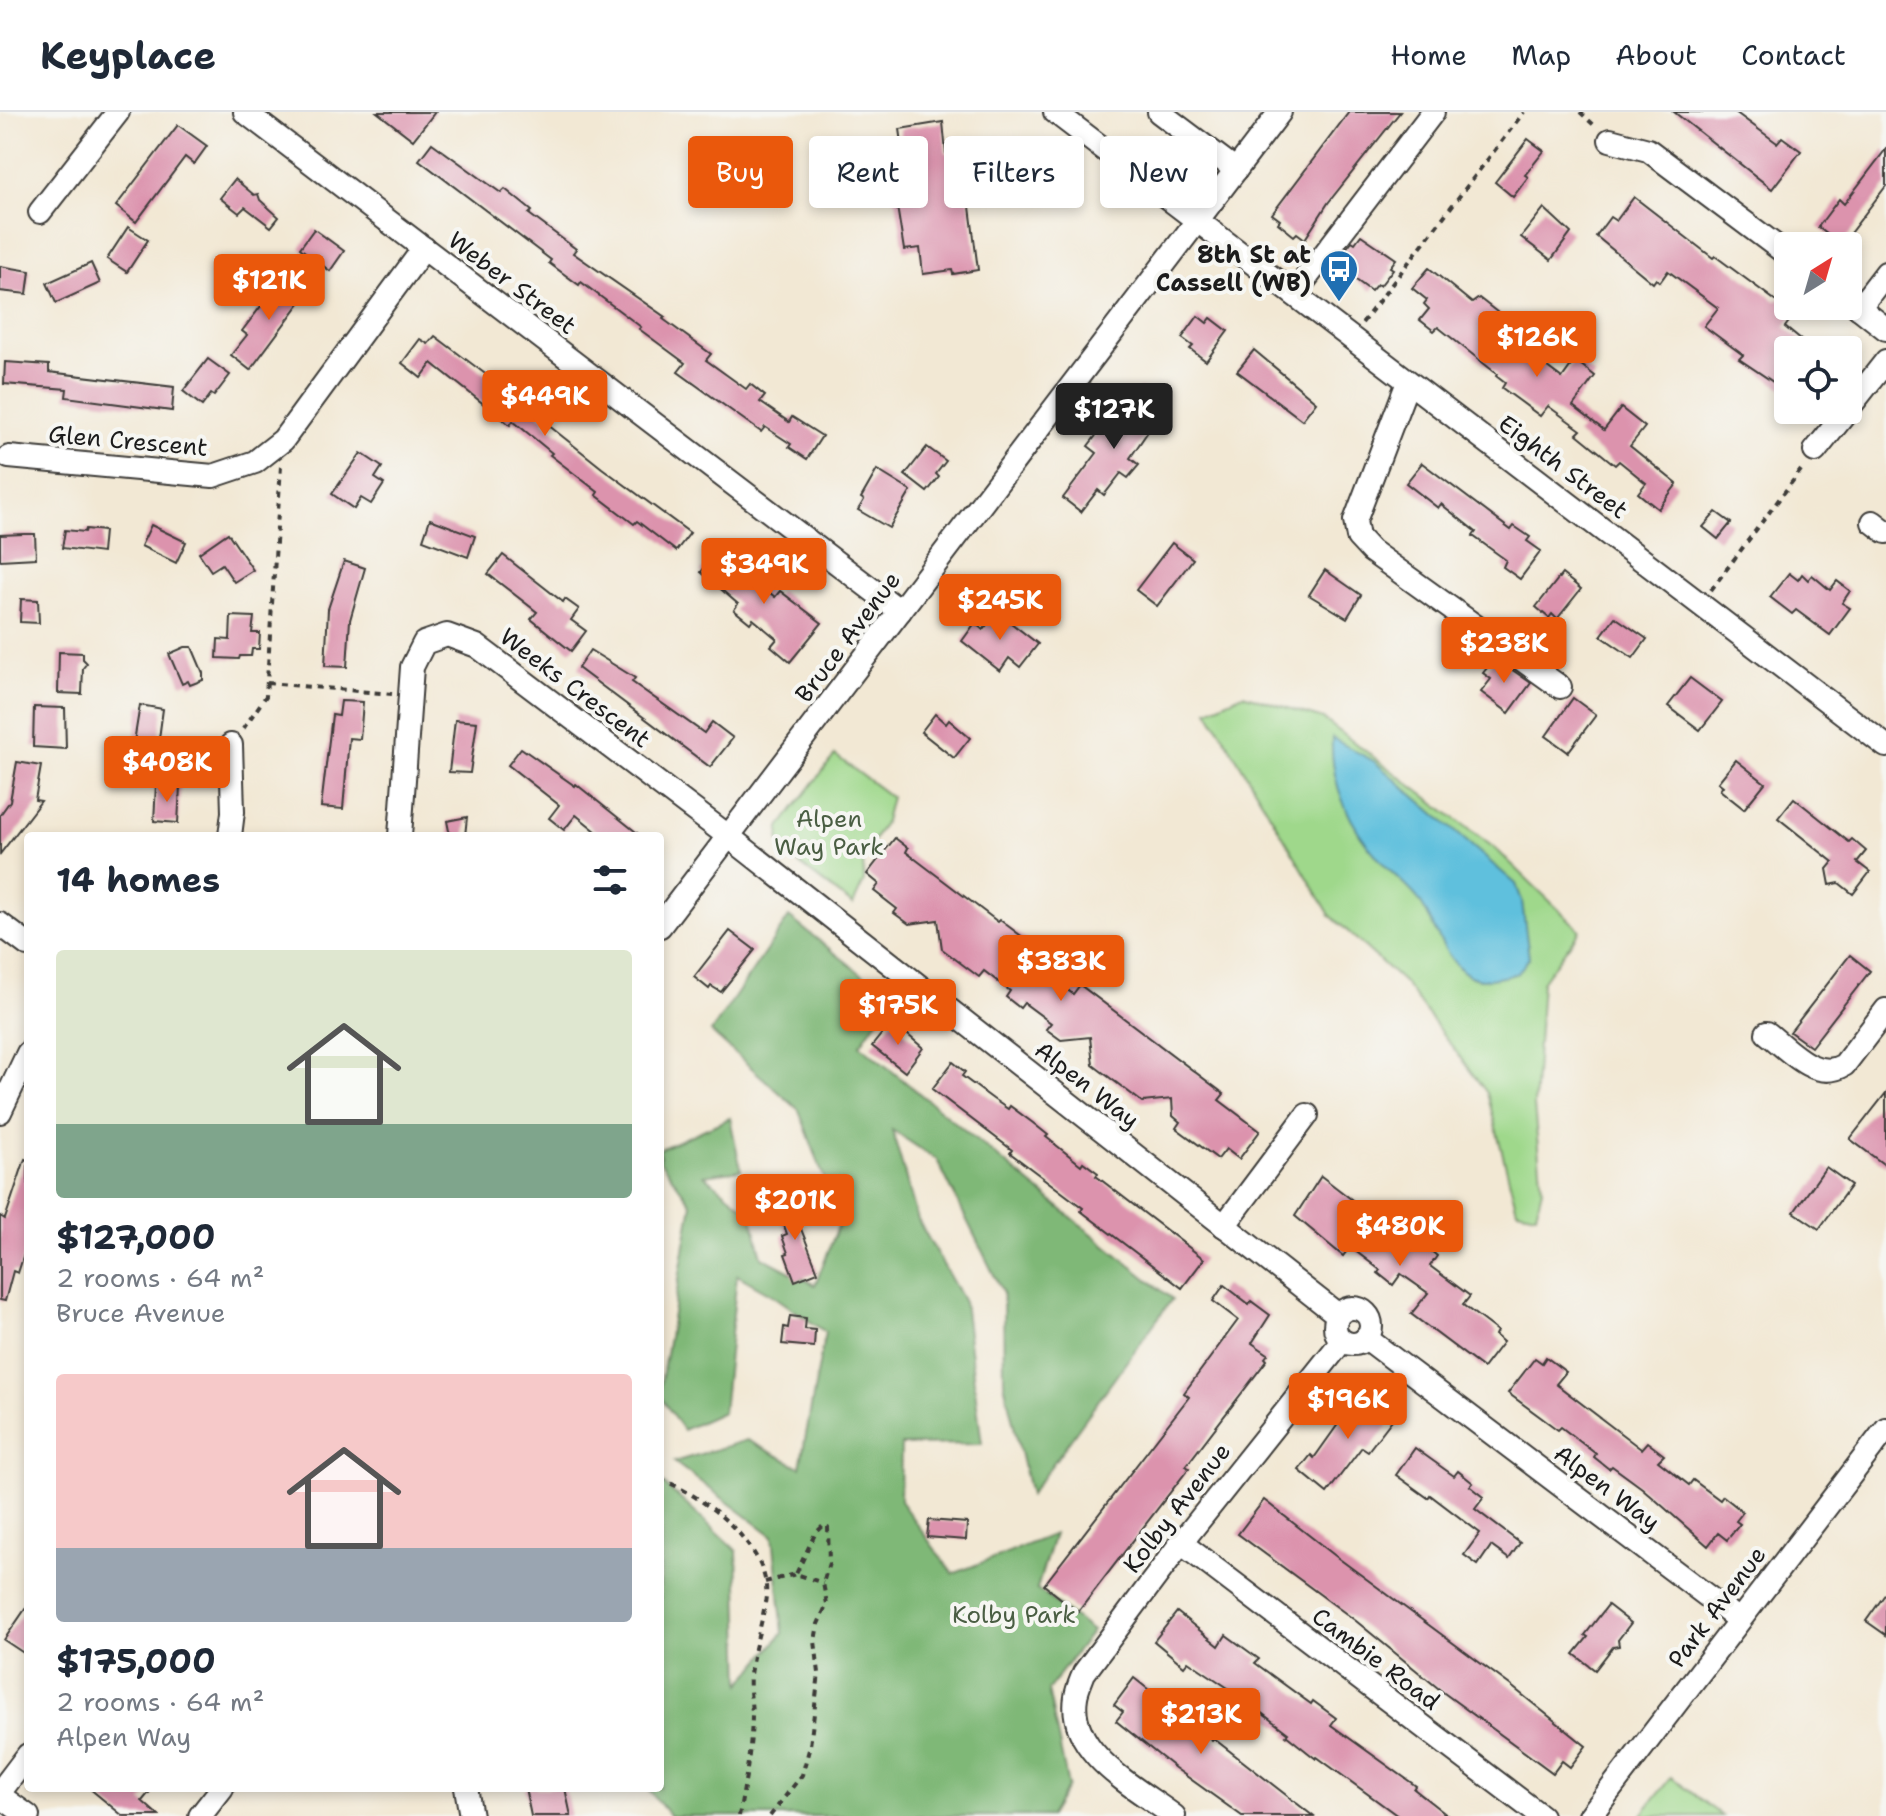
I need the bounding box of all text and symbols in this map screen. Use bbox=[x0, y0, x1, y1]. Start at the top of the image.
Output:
text: Keyplace bbox=[40, 30, 216, 81]
text: Home bbox=[1390, 36, 1467, 74]
text: Map bbox=[1511, 36, 1571, 74]
text: About bbox=[1615, 36, 1697, 74]
text: Contact bbox=[1741, 36, 1846, 74]
chip: Buy bbox=[688, 136, 793, 208]
chip: Rent bbox=[809, 136, 928, 208]
chip: Filters bbox=[944, 136, 1084, 208]
chip: New bbox=[1100, 136, 1217, 208]
street label: Weber Street bbox=[441, 224, 583, 342]
north arrow bbox=[1774, 232, 1862, 320]
map controls bbox=[1774, 232, 1862, 424]
place label: 8th St at Cassell (WB) bbox=[1156, 239, 1311, 299]
bus stop icon: 8th St at Cassell (WB) bbox=[1318, 248, 1360, 303]
pin: $121K bbox=[213, 254, 325, 322]
text: $121K bbox=[232, 262, 306, 297]
pin: $126K bbox=[1481, 311, 1593, 379]
text: $126K bbox=[1496, 319, 1578, 354]
button: locate bbox=[1774, 336, 1862, 424]
pin: $449K bbox=[489, 370, 601, 438]
text: $449K bbox=[500, 378, 590, 413]
pin: $127K bbox=[1058, 383, 1170, 451]
text: $127K bbox=[1074, 391, 1154, 426]
street label: Eighth Street bbox=[1492, 408, 1634, 526]
street label: Glen Crescent bbox=[47, 418, 209, 464]
pin: $349K bbox=[708, 538, 820, 606]
text: $349K bbox=[719, 546, 809, 581]
street label: Bruce Avenue bbox=[788, 565, 908, 709]
pin: $245K bbox=[944, 574, 1056, 642]
text: $245K bbox=[957, 582, 1043, 617]
pin: $238K bbox=[1448, 617, 1560, 685]
street label: Weeks Crescent bbox=[493, 621, 657, 755]
text: $238K bbox=[1459, 625, 1549, 660]
pin: $408K bbox=[111, 736, 223, 804]
text: $408K bbox=[122, 744, 212, 779]
park label: Alpen Way Park bbox=[774, 803, 884, 863]
text: 14 homes bbox=[56, 857, 220, 903]
icon: filters bbox=[588, 858, 632, 902]
pin: $383K bbox=[1005, 935, 1117, 1003]
text: $383K bbox=[1016, 943, 1106, 978]
pin: $175K bbox=[842, 979, 954, 1047]
text: $175K bbox=[858, 987, 938, 1022]
icon: home bbox=[272, 1002, 416, 1146]
street label: Alpen Way bbox=[1028, 1034, 1146, 1136]
pin: $201K bbox=[739, 1174, 851, 1242]
text: $201K bbox=[754, 1182, 836, 1217]
pin: $480K bbox=[1344, 1200, 1456, 1268]
text: $480K bbox=[1355, 1208, 1445, 1243]
text: $127,000 bbox=[56, 1214, 215, 1260]
text: 2 rooms · 64 m² bbox=[56, 1260, 264, 1295]
text: Bruce Avenue bbox=[56, 1295, 226, 1330]
pin: $196K bbox=[1292, 1373, 1404, 1441]
text: $196K bbox=[1307, 1381, 1389, 1416]
icon: home bbox=[272, 1426, 416, 1570]
street label: Kolby Avenue bbox=[1116, 1436, 1238, 1580]
street label: Alpen Way bbox=[1548, 1438, 1666, 1538]
street label: Park Avenue bbox=[1661, 1540, 1773, 1674]
park label: Kolby Park bbox=[952, 1599, 1076, 1631]
street label: Cambie Road bbox=[1306, 1600, 1446, 1718]
text: $175,000 bbox=[56, 1638, 216, 1684]
text: 2 rooms · 64 m² bbox=[56, 1684, 264, 1719]
pin: $213K bbox=[1145, 1688, 1257, 1756]
text: $213K bbox=[1160, 1696, 1242, 1731]
text: Alpen Way bbox=[56, 1719, 191, 1754]

